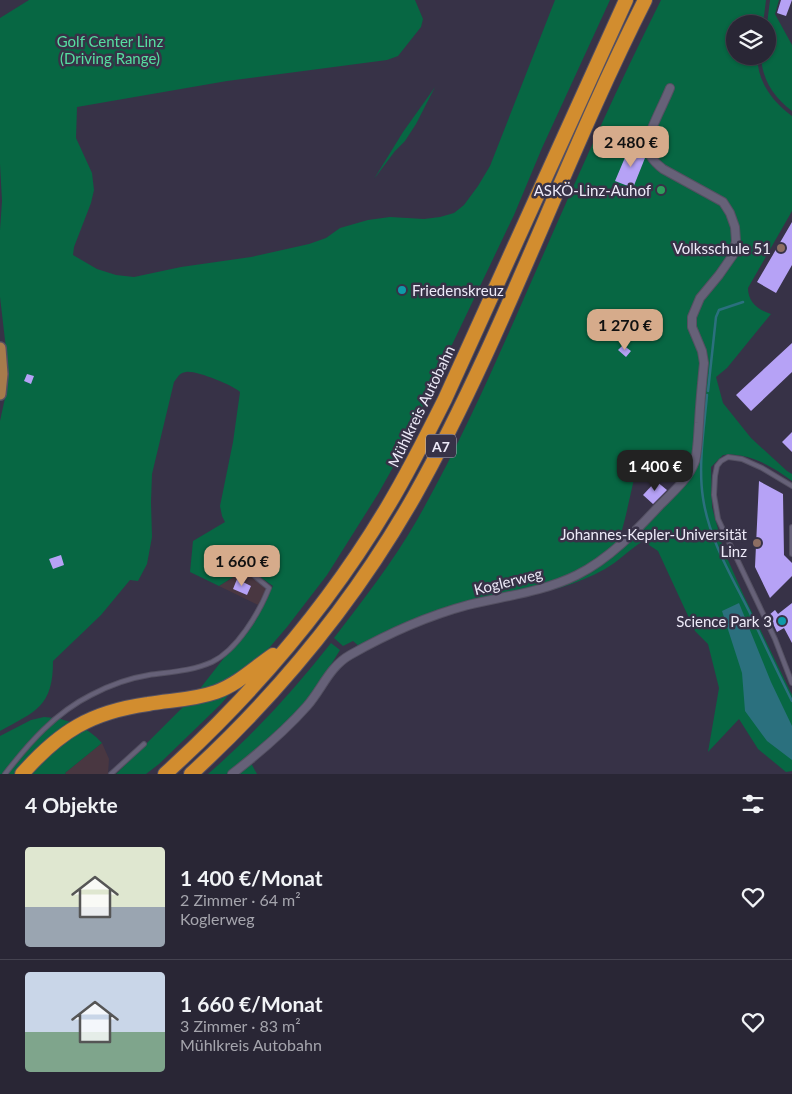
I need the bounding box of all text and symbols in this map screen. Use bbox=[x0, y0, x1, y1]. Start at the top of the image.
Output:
map controls bbox=[726, 15, 776, 65]
button: layers bbox=[726, 15, 776, 65]
park label: Golf Center Linz (Driving Range) bbox=[57, 32, 163, 67]
pin: 2 480 € bbox=[585, 126, 677, 168]
text: 2 480 € bbox=[604, 132, 658, 151]
place label: ASKÖ-Linz-Auhof bbox=[534, 181, 652, 199]
marker: ASKÖ-Linz-Auhof bbox=[655, 184, 667, 196]
place label: Volksschule 51 bbox=[673, 239, 771, 257]
marker: Volksschule 51 bbox=[775, 242, 787, 254]
place label: Friedenskreuz bbox=[412, 281, 504, 299]
marker: Friedenskreuz bbox=[396, 284, 408, 296]
pin: 1 270 € bbox=[579, 308, 671, 351]
text: 1 270 € bbox=[598, 315, 652, 334]
street label: Mühlkreis Autobahn bbox=[384, 342, 458, 470]
road number: A7 bbox=[426, 434, 456, 458]
pin: 1 400 € bbox=[609, 450, 701, 492]
text: 1 400 € bbox=[628, 456, 682, 475]
place label: Johannes-Kepler-Universität Linz bbox=[560, 525, 748, 560]
marker: Johannes-Kepler-Universität Linz bbox=[751, 537, 763, 549]
pin: 1 660 € bbox=[196, 544, 288, 587]
text: 1 660 € bbox=[215, 551, 269, 570]
street label: Koglerweg bbox=[472, 564, 544, 598]
place label: Science Park 3 bbox=[676, 612, 772, 630]
marker: Science Park 3 bbox=[776, 615, 788, 627]
icon: filters bbox=[739, 790, 767, 818]
text: 4 Objekte bbox=[25, 792, 118, 817]
text: 1 400 €/Monat bbox=[180, 865, 323, 890]
icon: home bbox=[65, 867, 125, 927]
icon: heart bbox=[739, 883, 767, 911]
text: 2 Zimmer · 64 m² bbox=[180, 890, 301, 909]
text: Koglerweg bbox=[180, 909, 255, 928]
text: 1 660 €/Monat bbox=[180, 991, 323, 1016]
icon: home bbox=[65, 992, 125, 1052]
icon: heart bbox=[739, 1008, 767, 1036]
text: 3 Zimmer · 83 m² bbox=[180, 1016, 301, 1035]
text: Mühlkreis Autobahn bbox=[180, 1035, 322, 1054]

